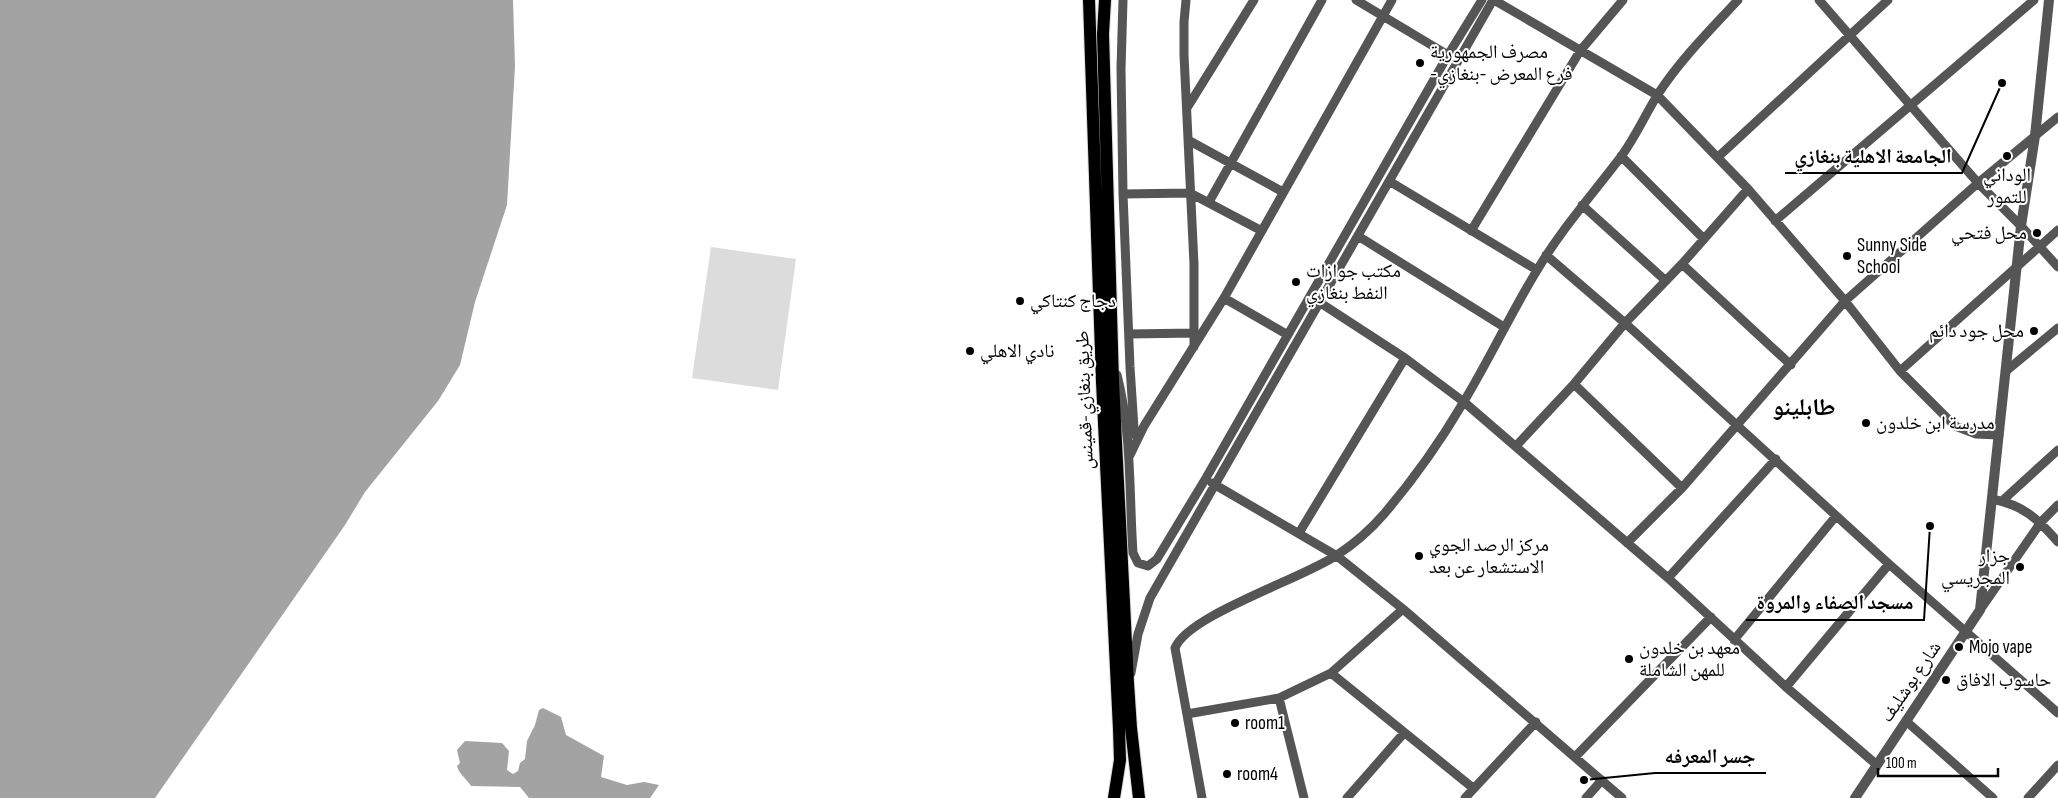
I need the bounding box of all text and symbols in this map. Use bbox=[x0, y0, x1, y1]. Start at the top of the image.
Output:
place label: مصرف الجمهورية -فرع المعرض -بنغازي bbox=[1430, 41, 1572, 88]
marker: مصرف الجمهورية -فرع المعرض -بنغازي bbox=[1414, 57, 1426, 69]
callout: الجامعة الاهلية بنغازي bbox=[1785, 138, 1962, 173]
text: الجامعة الاهلية بنغازي bbox=[1794, 145, 1952, 172]
marker: الوداني للتمور bbox=[2001, 150, 2013, 162]
place label: الوداني للتمور bbox=[1983, 164, 2031, 209]
place label: محل فتحي bbox=[1951, 222, 2027, 247]
marker: محل فتحي bbox=[2031, 227, 2043, 239]
place label: Sunny Side School bbox=[1857, 234, 1927, 279]
marker: Sunny Side School bbox=[1841, 250, 1853, 262]
place label: مكتب جوازات النفط بنغازي bbox=[1306, 260, 1401, 307]
marker: مكتب جوازات النفط بنغازي bbox=[1290, 276, 1302, 288]
place label: دجاج كنتاكي bbox=[1030, 290, 1116, 315]
marker: دجاج كنتاكي bbox=[1014, 295, 1026, 307]
place label: محل جود دائم bbox=[1929, 320, 2024, 343]
marker: محل جود دائم bbox=[2028, 325, 2040, 337]
street label: طريق بنغازي-قمينس bbox=[1071, 330, 1102, 470]
place label: نادي الاهلي bbox=[980, 340, 1054, 365]
marker: نادي الاهلي bbox=[964, 345, 976, 357]
district label: طابلينو bbox=[1772, 393, 1836, 422]
place label: مدرسة ابن خلدون bbox=[1876, 412, 1995, 435]
marker: مدرسة ابن خلدون bbox=[1860, 417, 1872, 429]
place label: مركز الرصد الجوي الاستشعار عن بعد bbox=[1429, 534, 1549, 579]
place label: جزار المجريسي bbox=[1941, 545, 2010, 592]
marker: مركز الرصد الجوي الاستشعار عن بعد bbox=[1413, 550, 1425, 562]
marker: جزار المجريسي bbox=[2014, 561, 2026, 573]
callout: مسجد الصفاء والمروة bbox=[1746, 585, 1924, 620]
text: مسجد الصفاء والمروة bbox=[1756, 591, 1914, 615]
place label: Mojo vape bbox=[1969, 636, 2032, 659]
place label: معهد بن خلدون للمهن الشاملة bbox=[1639, 637, 1740, 682]
street label: شارع بوشليف bbox=[1876, 637, 1946, 727]
marker: Mojo vape bbox=[1953, 641, 1965, 653]
marker: معهد بن خلدون للمهن الشاملة bbox=[1623, 653, 1635, 665]
place label: حاسوب الافاق bbox=[1956, 669, 2051, 692]
marker: حاسوب الافاق bbox=[1940, 674, 1952, 686]
place label: room1 bbox=[1245, 712, 1285, 735]
marker: room1 bbox=[1229, 717, 1241, 729]
callout: جسر المعرفه bbox=[1655, 738, 1766, 773]
text: جسر المعرفه bbox=[1665, 745, 1755, 769]
scale bar bbox=[1878, 746, 1998, 778]
text: 100 m bbox=[1886, 754, 1917, 773]
place label: room4 bbox=[1237, 763, 1278, 786]
marker: room4 bbox=[1221, 768, 1233, 780]

